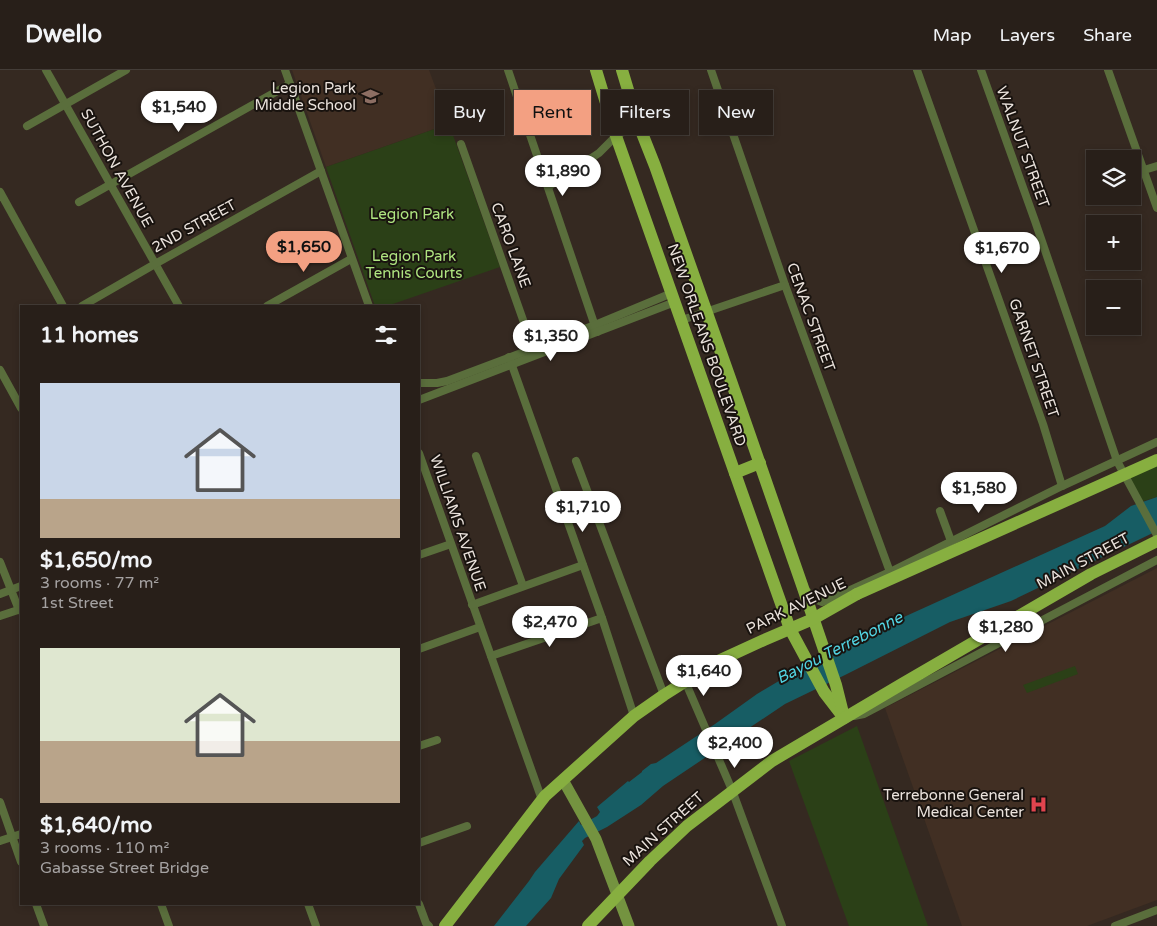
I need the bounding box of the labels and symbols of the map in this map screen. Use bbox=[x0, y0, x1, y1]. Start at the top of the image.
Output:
place label: Legion Park Middle School bbox=[255, 79, 356, 114]
street label: WALNUT STREET bbox=[993, 84, 1053, 210]
school or university icon: Legion Park Middle School bbox=[360, 87, 380, 107]
pin: $1,540 bbox=[138, 90, 220, 133]
street label: SUTHON AVENUE bbox=[77, 106, 157, 230]
pin: $1,890 bbox=[522, 154, 604, 197]
street label: 2ND STREET bbox=[149, 195, 239, 257]
street label: CARO LANE bbox=[487, 200, 535, 290]
park label: Legion Park bbox=[370, 205, 454, 223]
pin: $1,650 bbox=[263, 230, 345, 273]
pin: $1,670 bbox=[961, 232, 1043, 274]
street label: NEW ORLEANS BOULEVARD bbox=[664, 241, 750, 449]
park label: Legion Park Tennis Courts bbox=[366, 247, 462, 282]
street label: CENAC STREET bbox=[783, 260, 839, 374]
street label: GARNET STREET bbox=[1005, 296, 1063, 420]
pin: $1,350 bbox=[510, 320, 592, 362]
street label: WILLIAMS AVENUE bbox=[426, 452, 490, 594]
pin: $1,580 bbox=[938, 472, 1020, 514]
pin: $1,710 bbox=[542, 490, 624, 533]
street label: MAIN STREET bbox=[1033, 529, 1133, 593]
street label: PARK AVENUE bbox=[743, 574, 849, 638]
pin: $2,470 bbox=[509, 606, 591, 648]
water label: Bayou Terrebonne bbox=[773, 607, 907, 688]
pin: $1,280 bbox=[965, 610, 1047, 653]
pin: $1,640 bbox=[663, 654, 745, 697]
pin: $2,400 bbox=[694, 726, 776, 769]
place label: Terrebonne General Medical Center bbox=[883, 786, 1024, 821]
street label: MAIN STREET bbox=[619, 788, 707, 870]
hospital icon: Terrebonne General Medical Center bbox=[1028, 794, 1048, 814]

